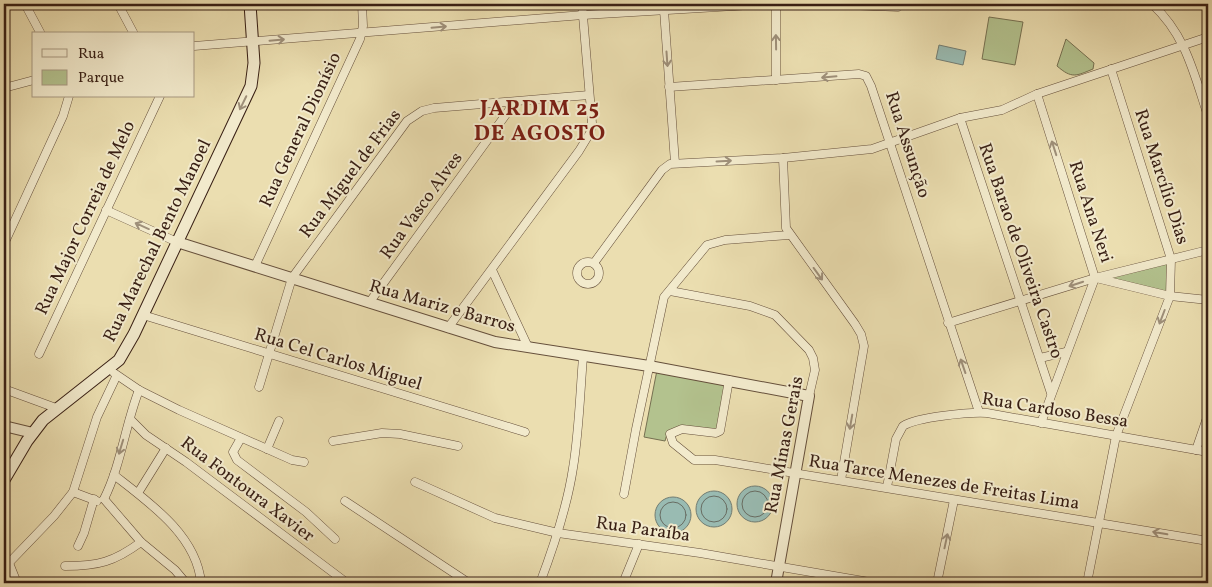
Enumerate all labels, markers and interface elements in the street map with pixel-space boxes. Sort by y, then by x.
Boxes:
one-way arrow [431,22,447,32]
legend [32,32,195,98]
one-way arrow [771,34,781,50]
one-way arrow [269,36,285,45]
text: Rua [78,44,104,65]
street label: Rua General Dionísio [254,48,348,212]
one-way arrow [663,50,672,66]
text: Parque [78,68,124,89]
one-way arrow [821,72,837,81]
street label: Rua Assunção [878,89,936,201]
district label: JARDIM 25 DE AGOSTO [474,94,606,150]
one-way arrow [238,95,248,110]
street label: Rua Miguel de Frias [294,104,408,244]
street label: Rua Marcílio Dias [1127,106,1195,248]
street label: Rua Major Correia de Melo [30,117,142,319]
street label: Rua Marechal Bento Manoel [98,135,218,347]
street label: Rua Barao de Oliveira Castro [971,140,1069,362]
one-way arrow [1048,140,1058,156]
street label: Rua Vasco Alves [375,147,469,265]
one-way arrow [716,156,732,166]
street label: Rua Ana Neri [1062,158,1118,266]
one-way arrow [134,221,149,231]
one-way arrow [813,267,823,281]
street label: Rua Mariz e Barros [366,274,518,340]
one-way arrow [1069,280,1085,289]
one-way arrow [1156,309,1166,324]
street label: Rua Cel Carlos Miguel [251,323,425,397]
one-way arrow [958,359,967,375]
street label: Rua Minas Gerais [759,374,811,516]
street label: Rua Cardoso Bessa [980,387,1130,435]
one-way arrow [846,413,856,429]
street label: Rua Fontoura Xavier [175,431,320,549]
one-way arrow [116,439,125,454]
street label: Rua Tarce Menezes de Freitas Lima [807,449,1081,517]
street label: Rua Paraíba [594,511,692,549]
one-way arrow [1153,528,1169,538]
one-way arrow [941,534,951,550]

